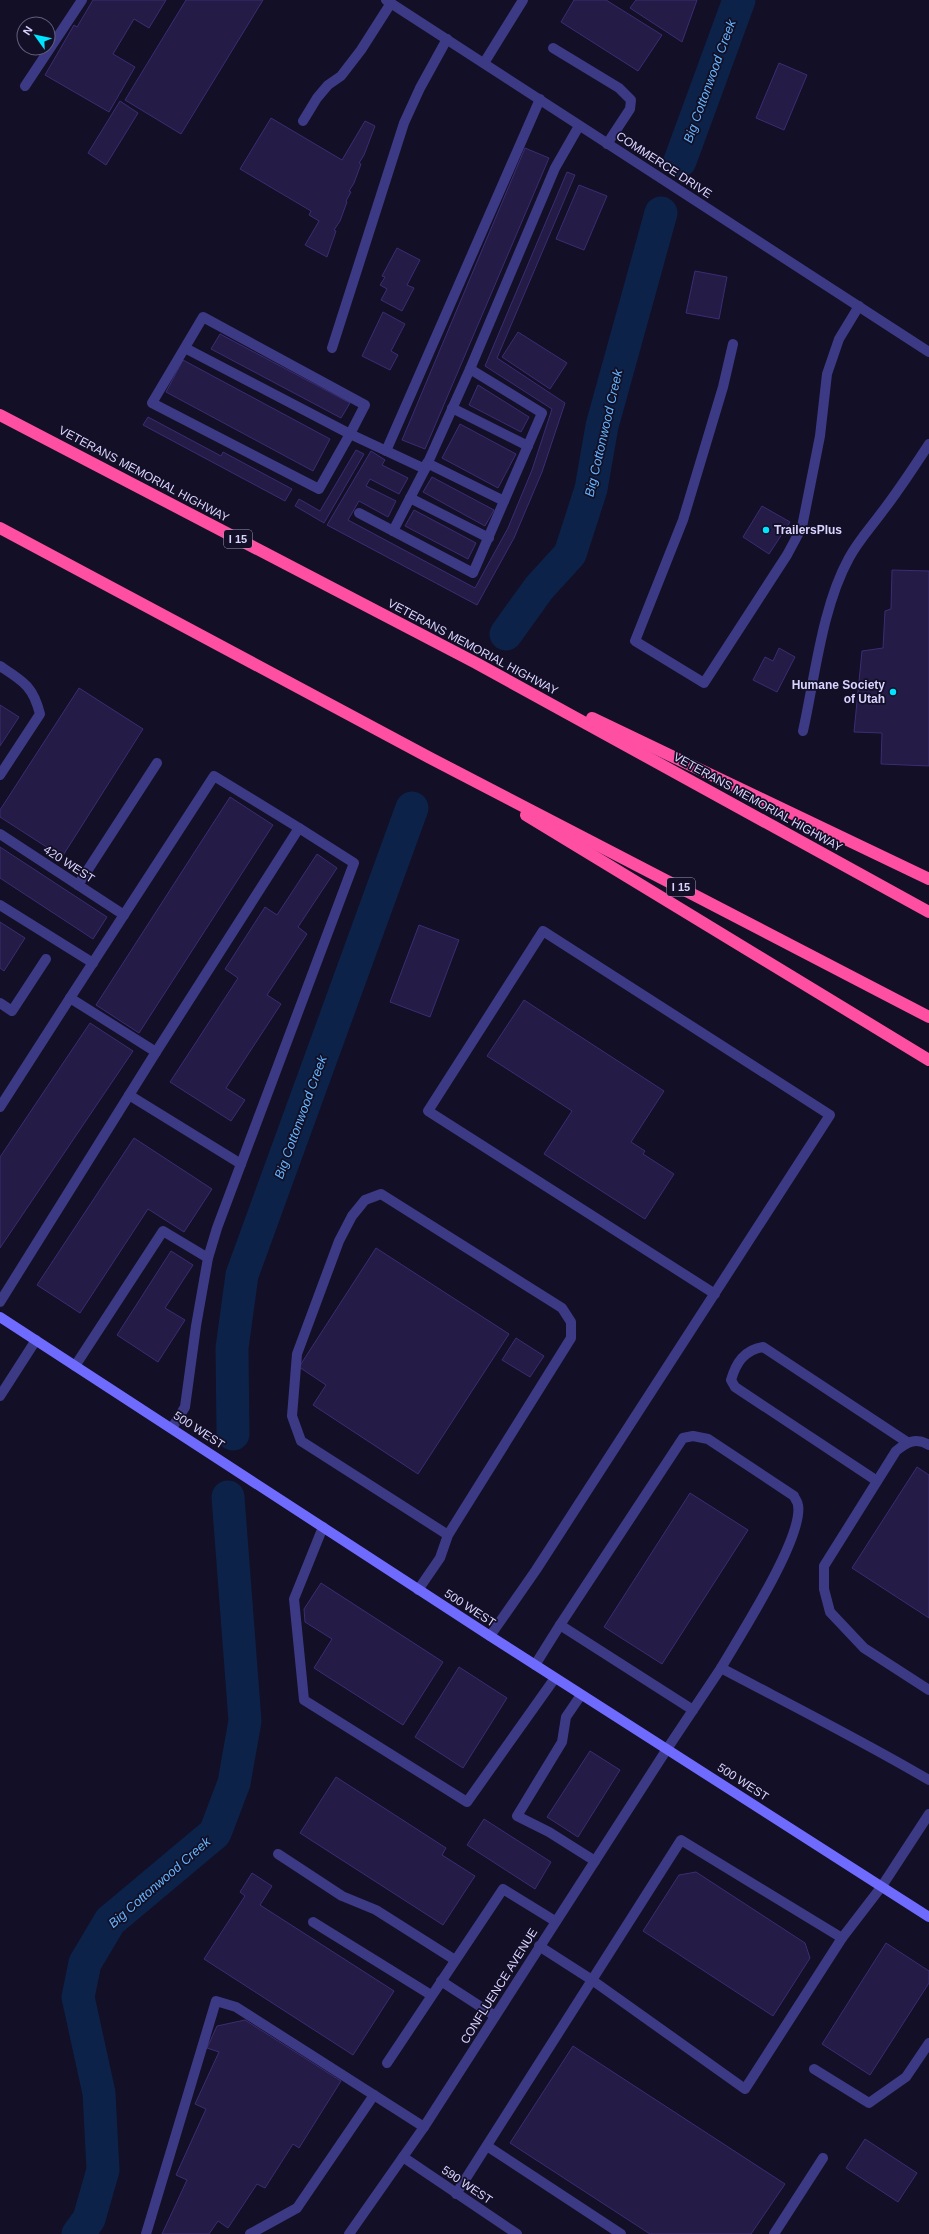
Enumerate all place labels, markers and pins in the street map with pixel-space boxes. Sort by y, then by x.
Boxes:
place label: TrailersPlus [774,523,842,537]
marker: TrailersPlus [761,525,771,535]
place label: Humane Society of Utah [792,678,885,706]
marker: Humane Society of Utah [888,687,898,697]

